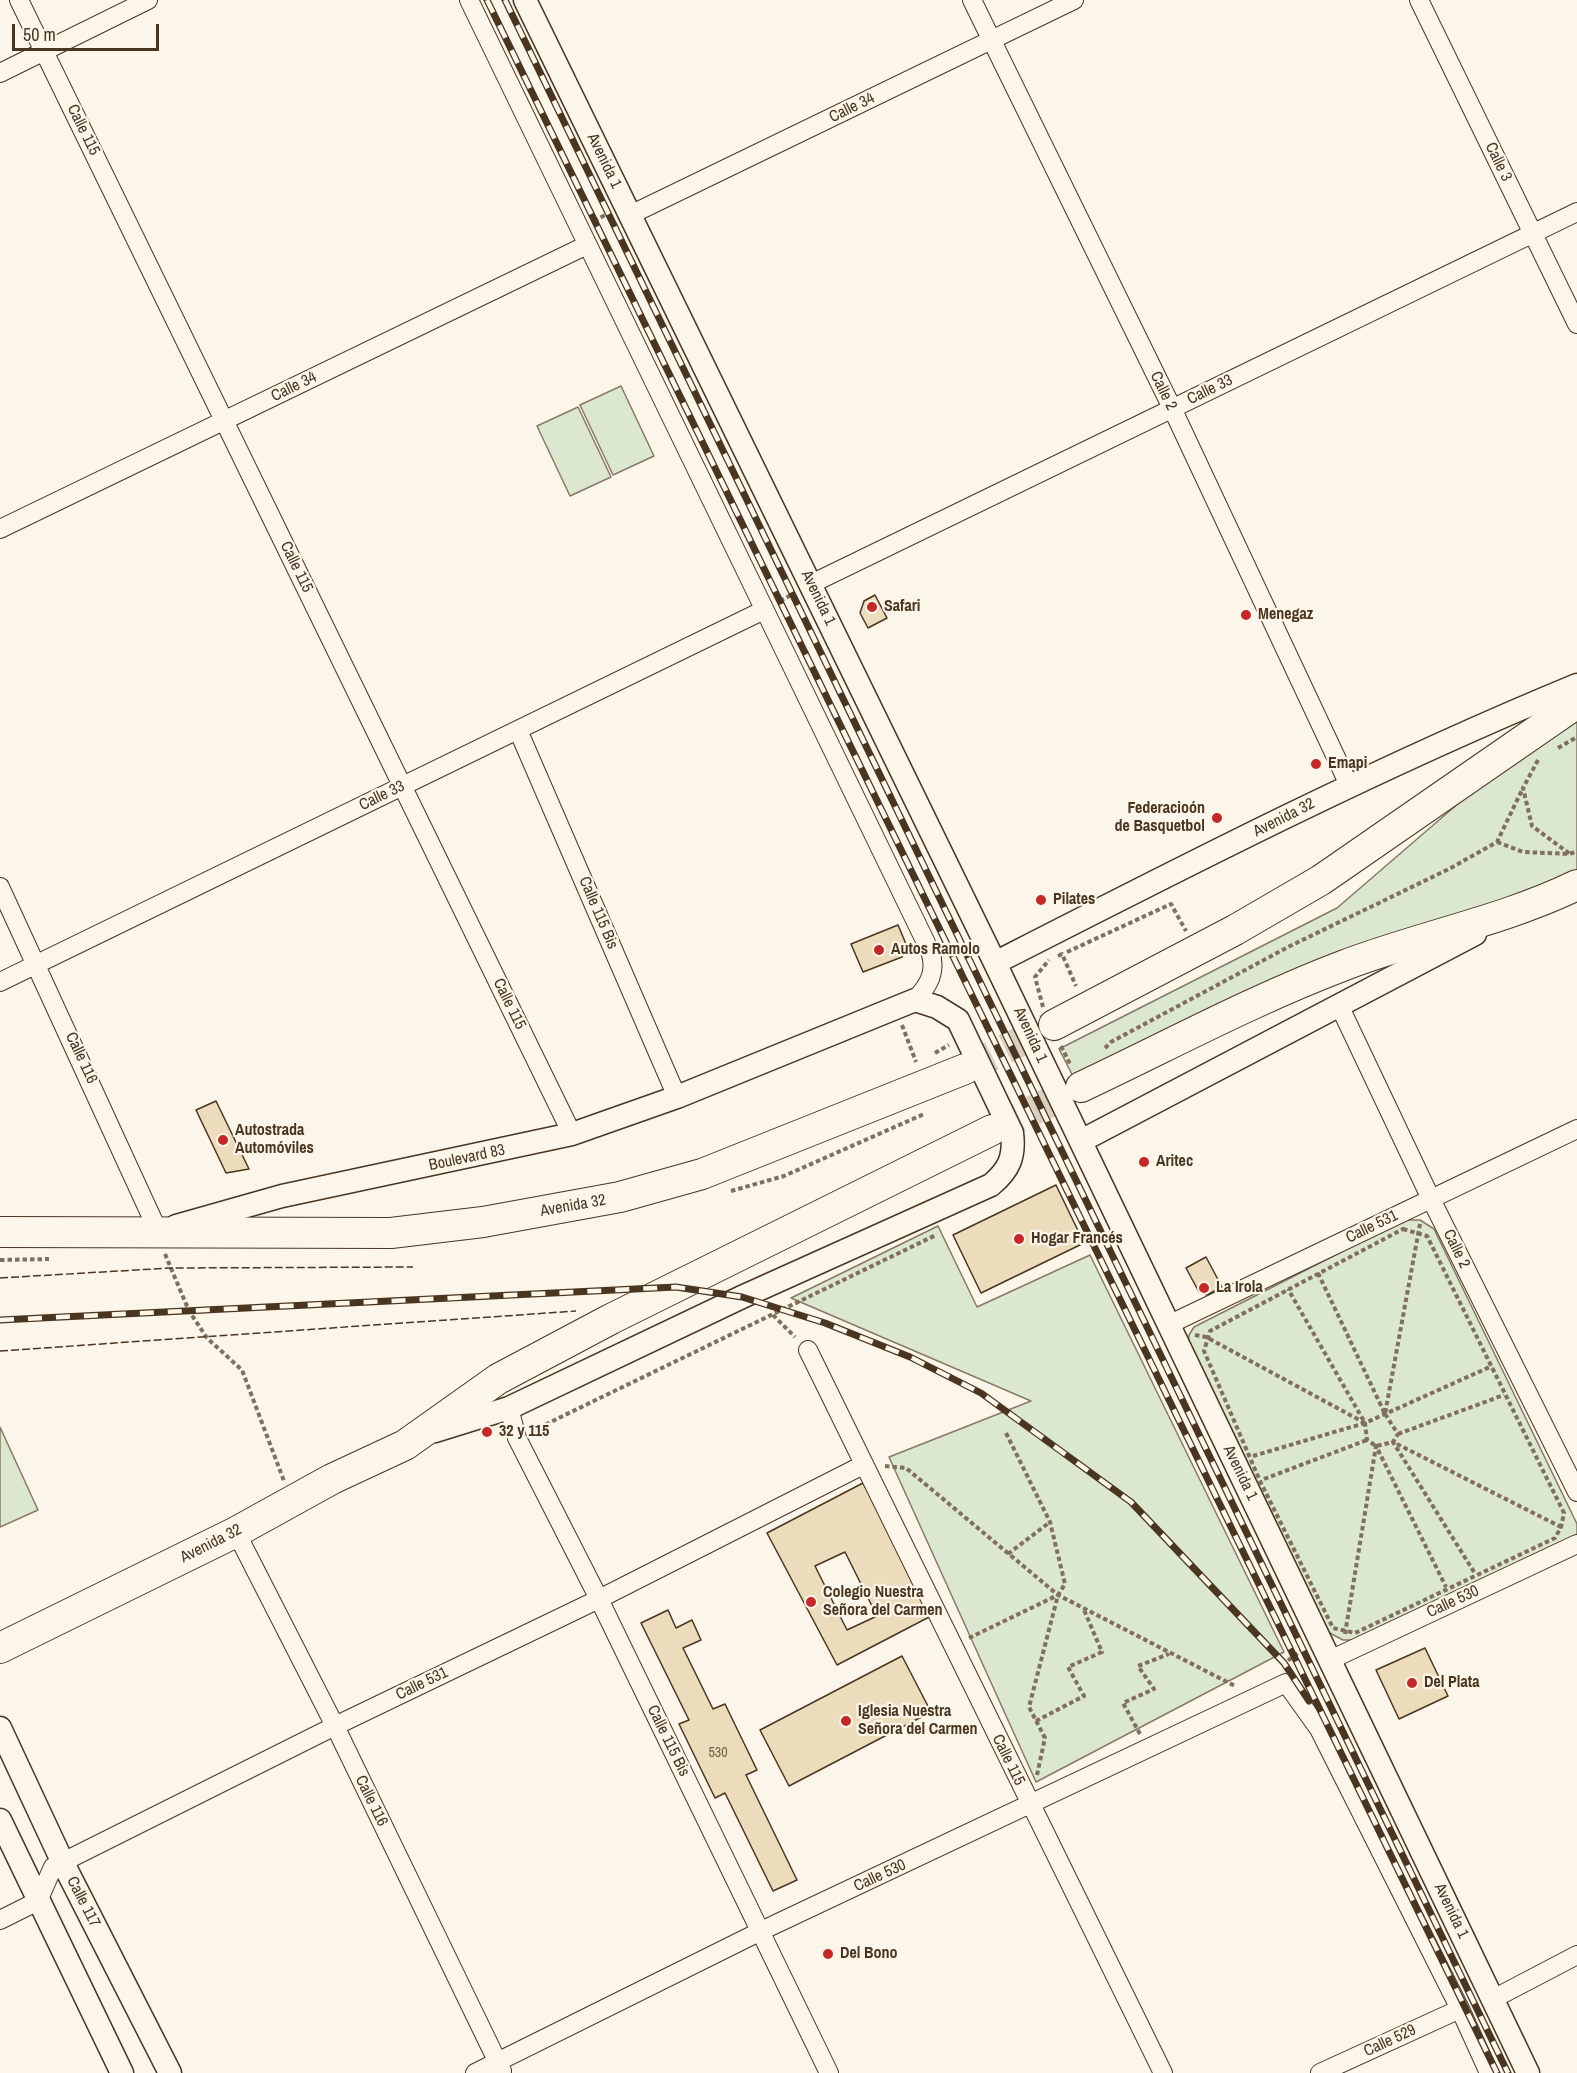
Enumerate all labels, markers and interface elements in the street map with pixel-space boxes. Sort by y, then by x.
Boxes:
scale bar [15,12,162,50]
text: 50 m [23,22,56,47]
street label: Calle 34 [826,89,878,127]
street label: Calle 115 [62,101,104,159]
street label: Avenida 1 [582,130,626,192]
street label: Calle 3 [1480,139,1516,185]
street label: Calle 34 [268,368,320,406]
street label: Calle 2 [1145,368,1181,414]
street label: Calle 33 [1184,371,1236,409]
street label: Calle 115 [275,538,317,596]
street label: Avenida 1 [796,567,840,629]
place label: Safari [884,597,920,617]
marker: Safari [865,600,879,614]
place label: Menegaz [1258,605,1313,625]
marker: Menegaz [1239,608,1253,622]
place label: Emapi [1328,754,1367,774]
marker: Emapi [1309,757,1323,771]
street label: Calle 33 [356,777,408,815]
street label: Avenida 32 [1250,794,1318,842]
place label: Federacioón de Basquetbol [1115,799,1205,837]
marker: Federacioón de Basquetbol [1210,811,1224,825]
street label: Calle 115 Bis [574,874,622,952]
place label: Pilates [1053,890,1095,910]
marker: Pilates [1034,893,1048,907]
place label: Autos Ramolo [891,940,980,960]
marker: Autos Ramolo [872,943,886,957]
street label: Calle 115 [488,975,530,1033]
street label: Avenida 1 [1009,1004,1051,1066]
street label: Calle 116 [61,1029,101,1087]
place label: Autostrada Automóviles [235,1121,314,1159]
marker: Autostrada Automóviles [216,1133,230,1147]
street label: Boulevard 83 [427,1141,507,1175]
place label: Aritec [1156,1152,1193,1172]
marker: Aritec [1137,1155,1151,1169]
street label: Avenida 32 [539,1191,607,1221]
street label: Calle 531 [1343,1206,1401,1248]
street label: Calle 2 [1438,1226,1474,1272]
place label: Hogar Francés [1031,1229,1123,1249]
marker: Hogar Francés [1012,1232,1026,1246]
place label: La Irola [1216,1278,1263,1298]
marker: La Irola [1197,1281,1211,1295]
place label: 32 y 115 [499,1422,549,1442]
marker: 32 y 115 [480,1425,494,1439]
street label: Avenida 1 [1218,1442,1262,1504]
street label: Avenida 32 [177,1520,245,1568]
street label: Calle 530 [1424,1582,1482,1622]
place label: Colegio Nuestra Señora del Carmen [823,1583,943,1621]
marker: Colegio Nuestra Señora del Carmen [804,1595,818,1609]
street label: Calle 531 [393,1663,451,1705]
place label: Del Plata [1424,1673,1479,1693]
marker: Del Plata [1405,1676,1419,1690]
street label: Calle 115 Bis [642,1702,694,1780]
place label: Iglesia Nuestra Señora del Carmen [858,1702,978,1740]
marker: Iglesia Nuestra Señora del Carmen [839,1714,853,1728]
street label: Calle 115 [987,1731,1029,1789]
house number: 530 [708,1745,728,1761]
street label: Calle 116 [350,1772,392,1830]
street label: Calle 530 [851,1856,909,1896]
street label: Calle 117 [62,1873,104,1931]
street label: Avenida 1 [1429,1880,1473,1942]
place label: Del Bono [840,1944,898,1964]
marker: Del Bono [821,1947,835,1961]
street label: Calle 529 [1361,2021,1419,2061]

